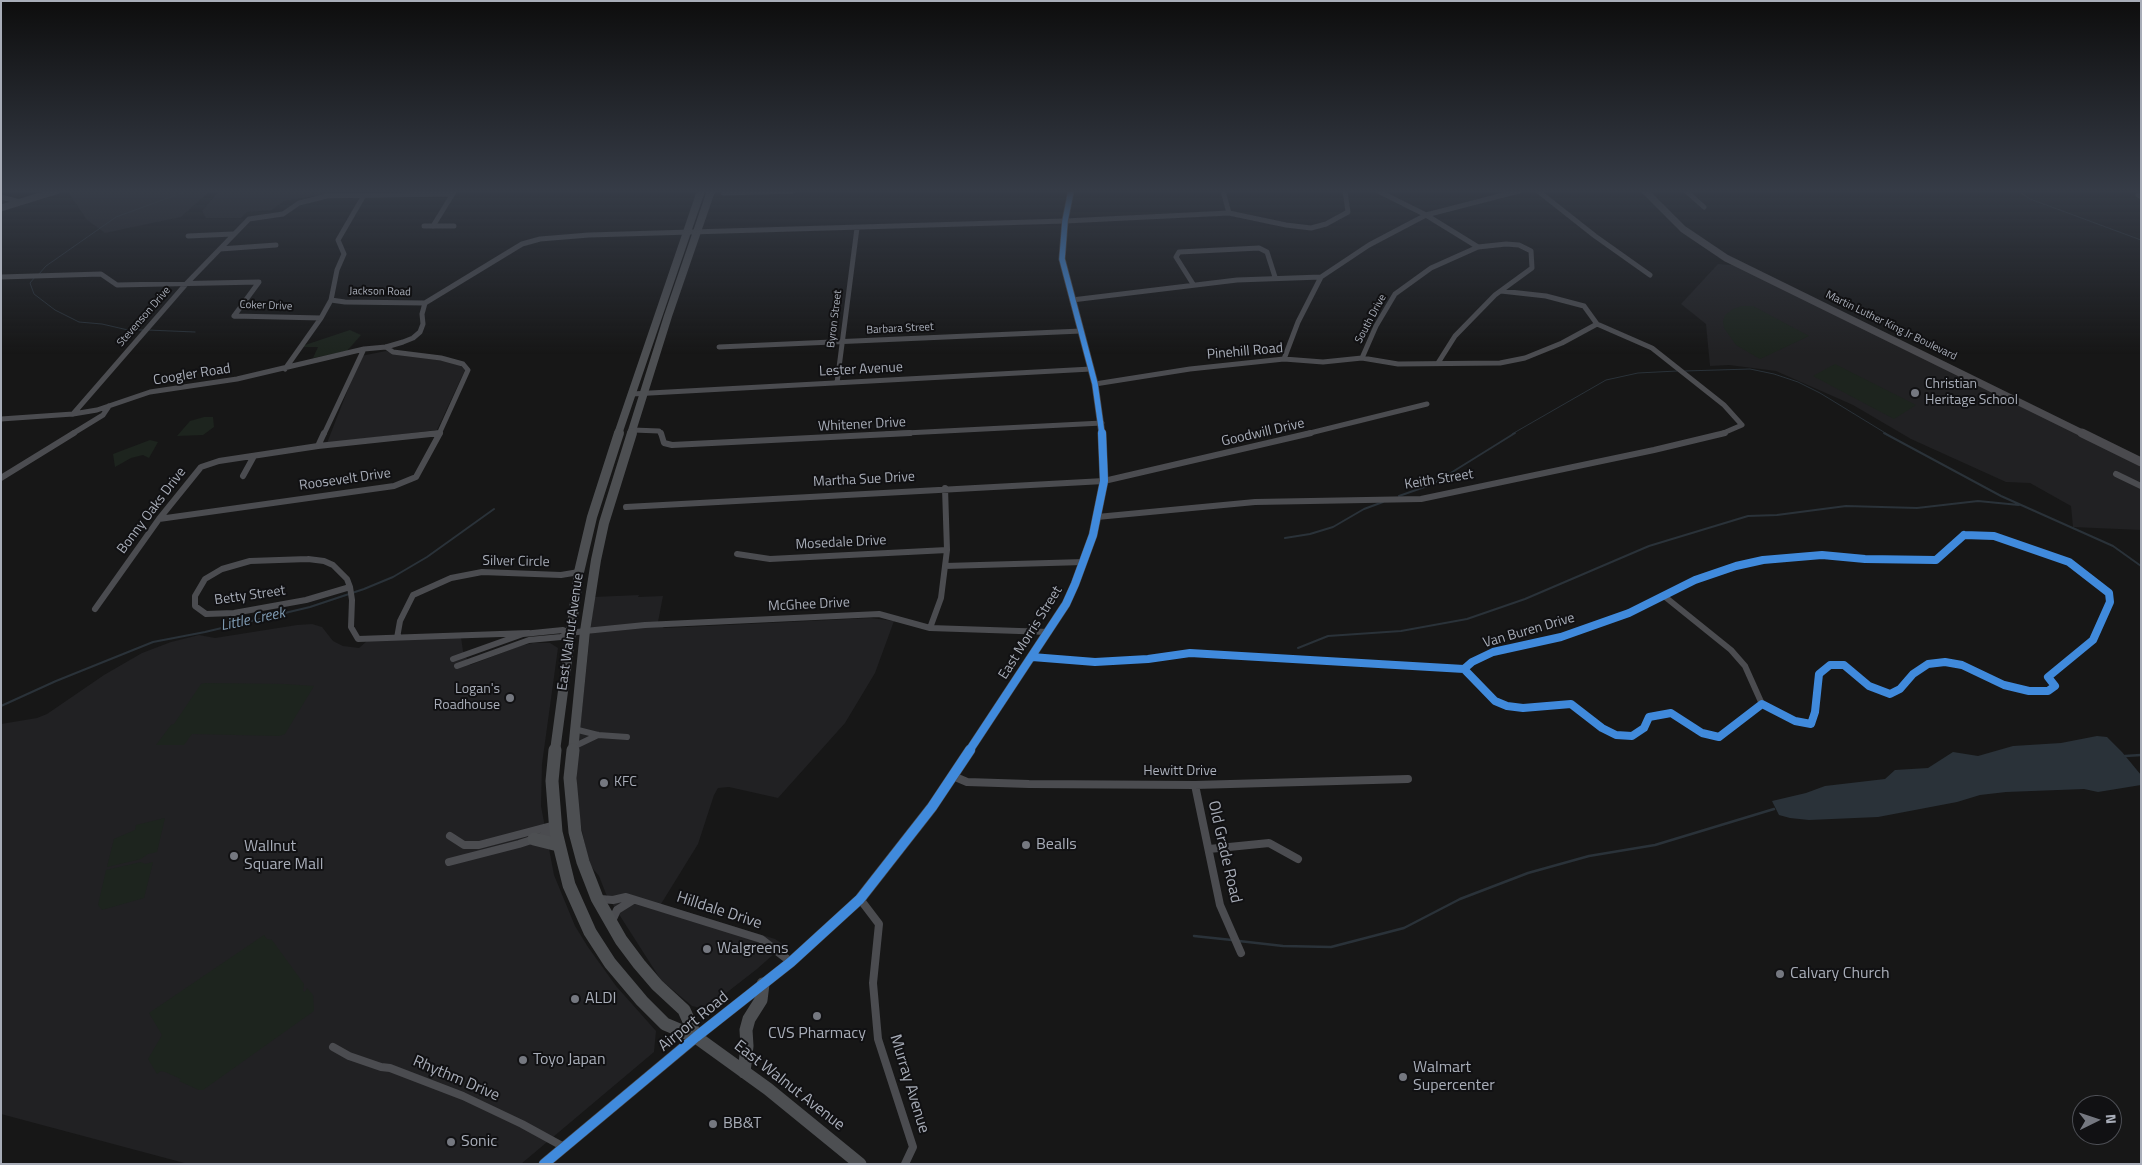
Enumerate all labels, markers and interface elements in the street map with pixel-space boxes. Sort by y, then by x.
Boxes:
street label: Stevenson Drive [114,284,174,350]
street label: Jackson Road [349,285,411,299]
street label: Martin Luther King Jr Boulevard [1823,288,1959,364]
street label: Byron Street [825,289,845,349]
street label: South Drive [1353,292,1389,346]
street label: Coker Drive [239,298,293,314]
street label: Barbara Street [866,321,934,337]
street label: Pinehill Road [1206,340,1284,364]
street label: Lester Avenue [819,359,903,381]
street label: Coogler Road [152,361,232,389]
place label: Christian Heritage School [1925,377,2018,410]
marker: Christian Heritage School [1909,387,1921,399]
street label: Whitener Drive [818,414,906,436]
street label: Goodwill Drive [1220,415,1306,451]
street label: Bonny Oaks Drive [114,464,190,558]
street label: Roosevelt Drive [298,465,392,495]
street label: Keith Street [1403,466,1475,494]
street label: Martha Sue Drive [813,469,915,491]
street label: Mosedale Drive [795,532,887,554]
street label: Silver Circle [482,553,550,571]
street label: East Walnut Avenue [554,572,588,692]
street label: Betty Street [213,583,287,609]
street label: East Morris Street [996,583,1066,683]
street label: McGhee Drive [768,594,850,616]
water label: Little Creek [219,604,287,636]
street label: Van Buren Drive [1481,610,1577,652]
place label: Logan's Roadhouse [434,682,500,714]
marker: Logan's Roadhouse [504,692,516,704]
street label: Hewitt Drive [1143,764,1217,780]
place label: KFC [614,775,637,791]
marker: KFC [598,777,610,789]
street label: Old Grade Road [1203,799,1245,905]
place label: Bealls [1036,835,1077,855]
place label: Wallnut Square Mall [244,837,323,875]
marker: Bealls [1020,839,1032,851]
marker: Wallnut Square Mall [228,850,240,862]
street label: Hilldale Drive [674,888,764,934]
place label: Walgreens [717,939,788,959]
marker: Walgreens [701,943,713,955]
place label: Calvary Church [1790,964,1890,984]
marker: Calvary Church [1774,968,1786,980]
street label: Airport Road [655,988,733,1056]
place label: ALDI [585,989,616,1009]
marker: ALDI [569,993,581,1005]
marker: CVS Pharmacy [811,1010,823,1022]
place label: CVS Pharmacy [768,1024,866,1044]
street label: Murray Avenue [885,1032,933,1136]
street label: East Walnut Avenue [730,1037,848,1135]
place label: Toyo Japan [533,1050,605,1070]
street label: Rhythm Drive [410,1052,502,1106]
marker: Toyo Japan [517,1054,529,1066]
place label: Walmart Supercenter [1413,1058,1495,1096]
marker: Walmart Supercenter [1397,1071,1409,1083]
north arrow [2072,1095,2122,1145]
text: N [2101,1113,2122,1125]
place label: BB&T [723,1114,761,1134]
marker: BB&T [707,1118,719,1130]
place label: Sonic [461,1132,497,1152]
marker: Sonic [445,1136,457,1148]

